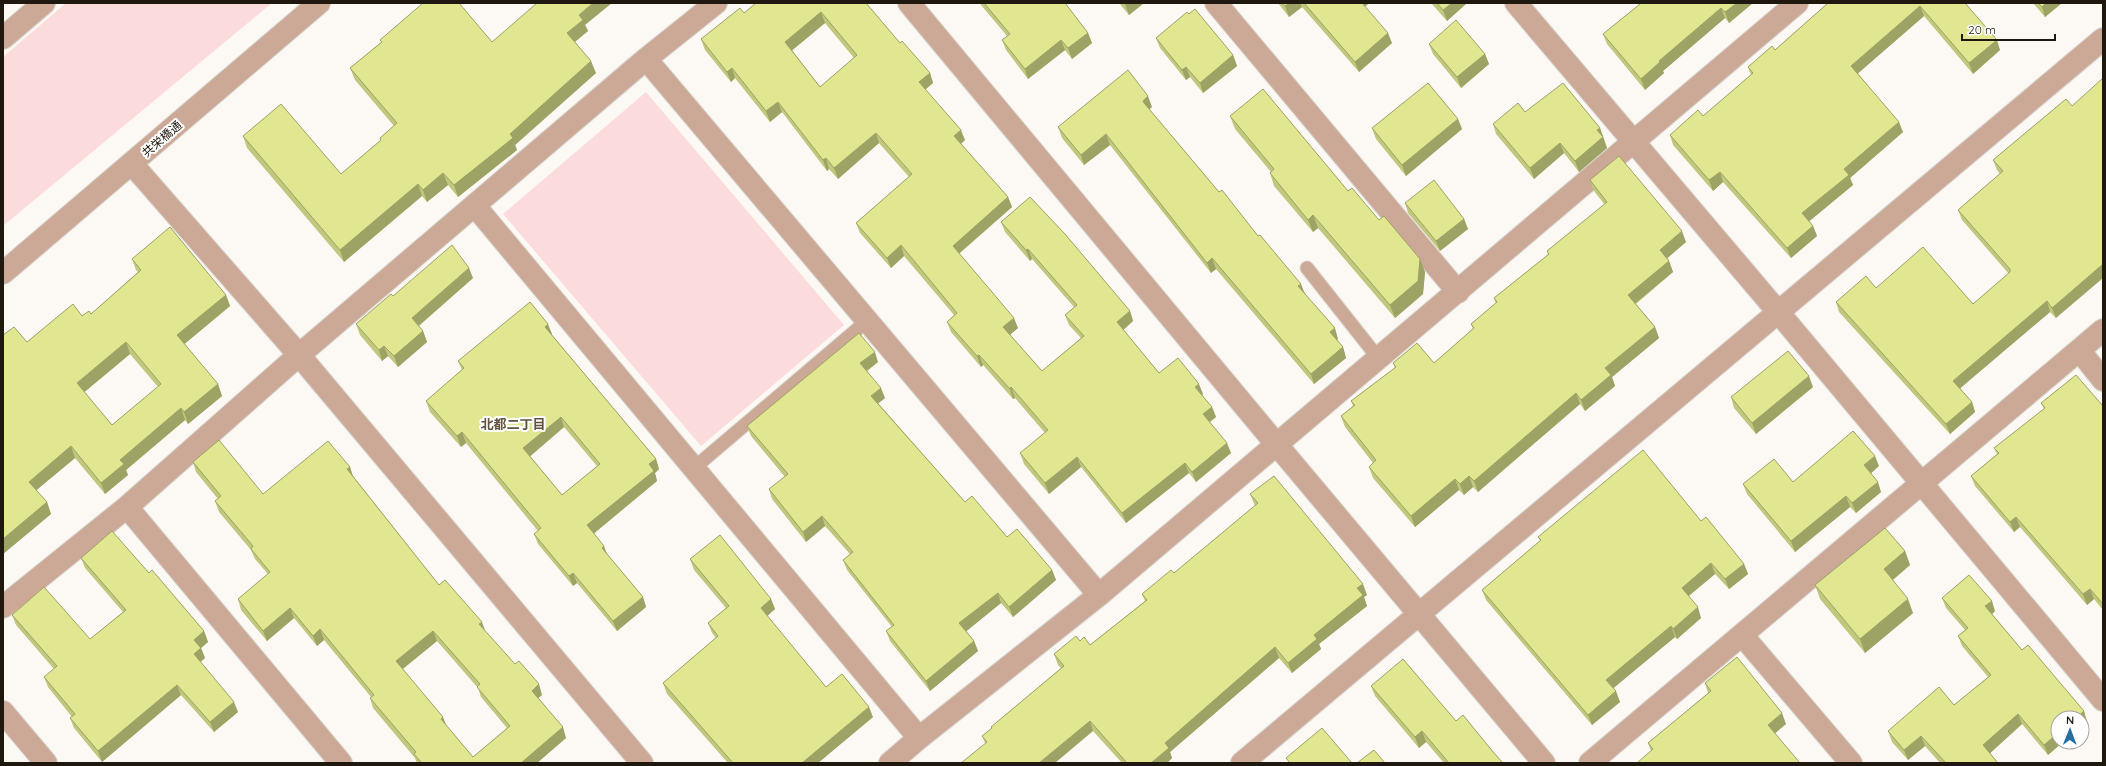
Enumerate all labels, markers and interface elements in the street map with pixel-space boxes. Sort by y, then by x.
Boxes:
scale bar [1962,16,2055,42]
text: 20 m [1968,22,1996,37]
street label: 共栄橋通 [139,117,185,160]
district label: 北都二丁目 [480,416,546,432]
north arrow [2050,710,2090,750]
text: N [2066,713,2074,727]

